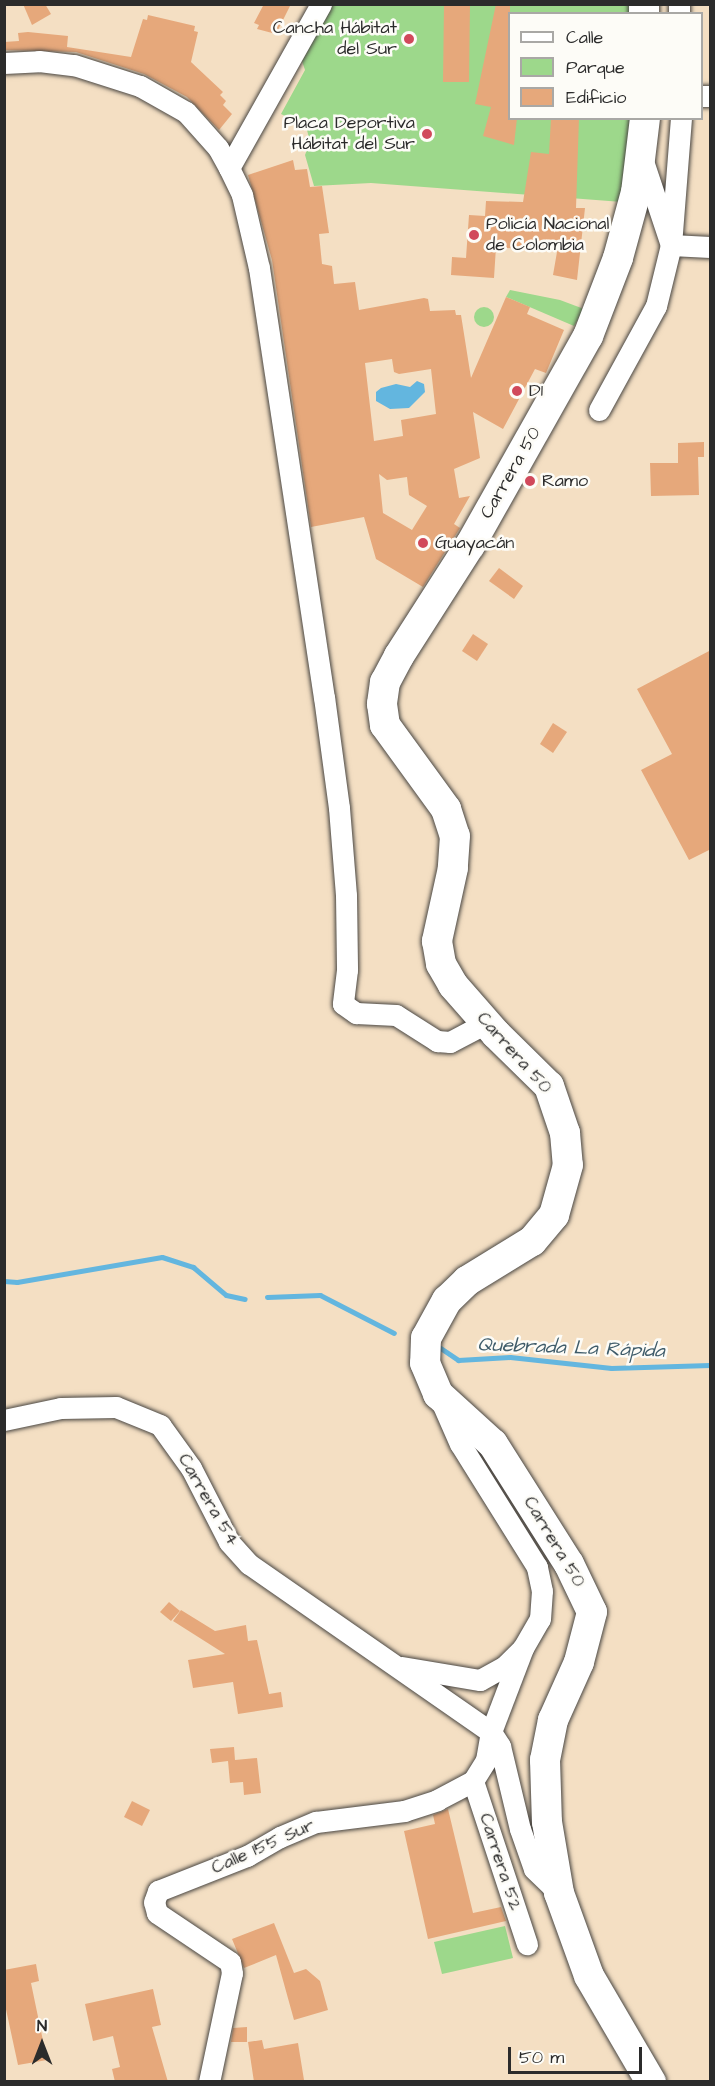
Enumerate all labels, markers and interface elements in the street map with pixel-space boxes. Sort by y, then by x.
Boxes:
legend [508,12,703,120]
place label: Cancha Hábitat del Sur [273,18,397,60]
text: Calle [566,25,603,50]
marker: Cancha Hábitat del Sur [402,32,416,46]
text: Parque [566,55,625,80]
text: Edificio [566,85,626,110]
place label: Placa Deportiva Hábitat del Sur [284,113,415,156]
marker: Placa Deportiva Hábitat del Sur [420,127,434,141]
place label: Policía Nacional de Colombia [486,214,609,256]
marker: Policía Nacional de Colombia [467,228,481,242]
place label: D1 [529,380,543,402]
marker: D1 [510,384,524,398]
street label: Carrera 50 [476,423,546,523]
place label: Ramo [542,470,588,492]
marker: Ramo [523,474,537,488]
place label: Guayacán [435,532,514,554]
marker: Guayacán [416,536,430,550]
street label: Carrera 50 [472,1008,556,1098]
water label: Quebrada La Rápida [477,1333,665,1363]
street label: Carrera 54 [173,1450,243,1550]
street label: Carrera 50 [519,1493,589,1591]
street label: Carrera 52 [474,1811,526,1913]
street label: Calle 155 Sur [208,1815,318,1879]
north arrow [12,2014,72,2074]
text: N [37,2015,47,2037]
scale bar [511,2035,644,2073]
text: 50 m [519,2045,564,2070]

